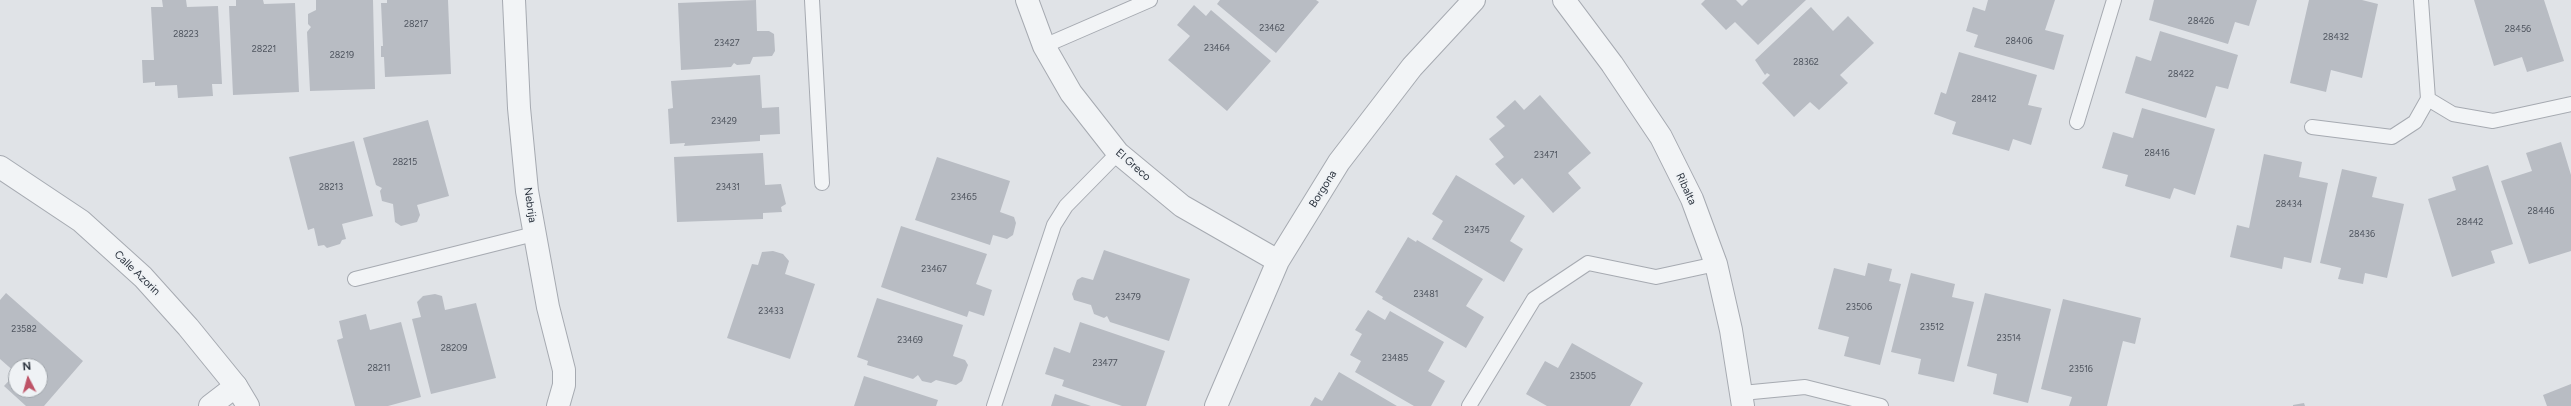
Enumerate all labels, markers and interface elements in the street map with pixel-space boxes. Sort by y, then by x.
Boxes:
house number: 28426 [2188,16,2214,26]
house number: 28217 [404,19,428,29]
house number: 23462 [1259,23,1285,33]
house number: 28456 [2505,24,2531,34]
house number: 28223 [173,29,199,39]
house number: 28432 [2323,32,2349,42]
house number: 28406 [2005,36,2033,46]
house number: 23427 [714,38,740,48]
house number: 23464 [1204,43,1230,53]
house number: 28221 [252,44,276,54]
house number: 28219 [330,50,354,60]
house number: 28362 [1793,57,1819,67]
house number: 28422 [2168,69,2194,79]
house number: 28412 [1972,94,1996,104]
house number: 23429 [711,116,737,126]
street label: El Greco [1113,146,1153,184]
house number: 28416 [2145,148,2169,158]
house number: 23471 [1534,150,1558,160]
house number: 28215 [393,157,417,167]
street label: Borgona [1306,168,1340,210]
street label: Ribalta [1673,171,1699,207]
house number: 28213 [319,182,343,192]
house number: 23431 [716,182,740,192]
street label: Nebrija [521,186,539,224]
house number: 23465 [951,192,977,202]
house number: 28434 [2276,199,2302,209]
house number: 28446 [2528,206,2554,216]
house number: 28442 [2457,217,2483,227]
house number: 23475 [1464,225,1490,235]
house number: 28436 [2349,229,2375,239]
street label: Calle Azorin [111,248,163,298]
house number: 23467 [921,264,947,274]
house number: 23481 [1414,289,1438,299]
house number: 23479 [1115,292,1141,302]
house number: 23506 [1846,302,1872,312]
house number: 23433 [758,306,784,316]
house number: 23512 [1920,322,1944,332]
house number: 23582 [11,324,37,334]
house number: 23514 [1997,333,2021,343]
house number: 23469 [897,335,923,345]
house number: 28209 [441,343,467,353]
house number: 23485 [1382,353,1408,363]
north arrow [8,358,48,398]
house number: 23477 [1092,358,1118,368]
text: N [22,360,32,373]
house number: 28211 [367,363,391,373]
house number: 23516 [2069,364,2093,374]
house number: 23505 [1570,371,1596,381]

